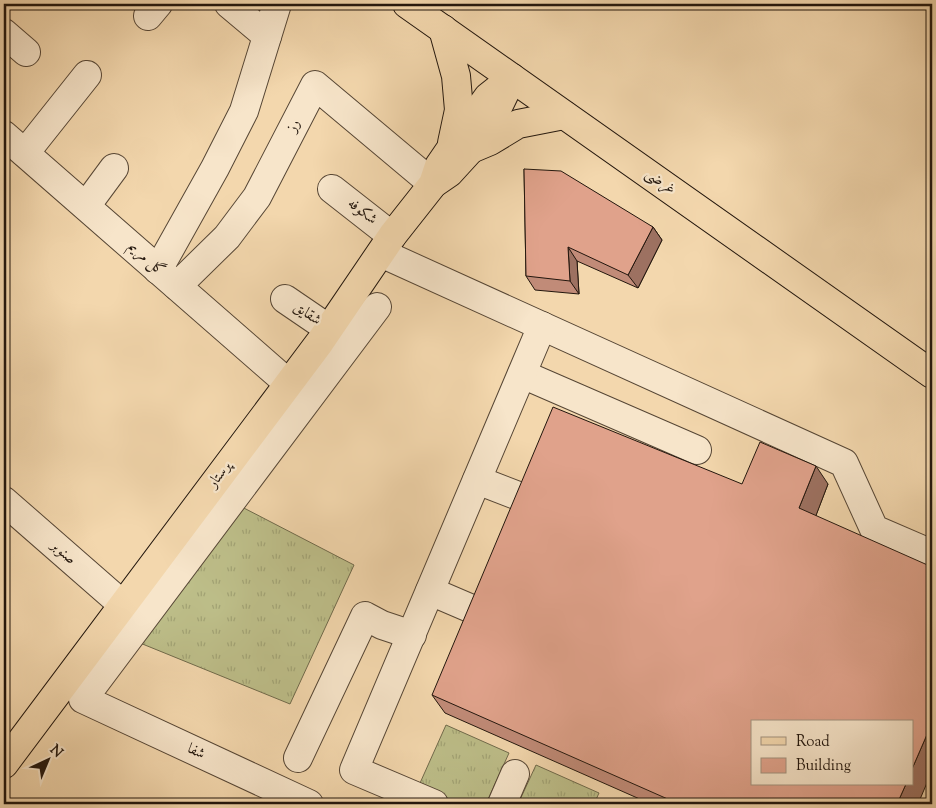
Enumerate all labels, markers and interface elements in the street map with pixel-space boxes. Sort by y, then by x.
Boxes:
street label: رز [281,116,306,138]
street label: غرضی [640,164,680,200]
street label: شکوفه [343,194,381,230]
street label: گل مریم [122,237,169,282]
street label: شقایق [289,297,325,331]
street label: پرستار [202,456,238,494]
street label: صنوبر [44,535,80,570]
legend [751,720,914,786]
text: Road [796,732,830,753]
north arrow [22,736,72,786]
street label: شفا [184,739,208,765]
text: N [45,741,67,763]
text: Building [796,756,851,777]

